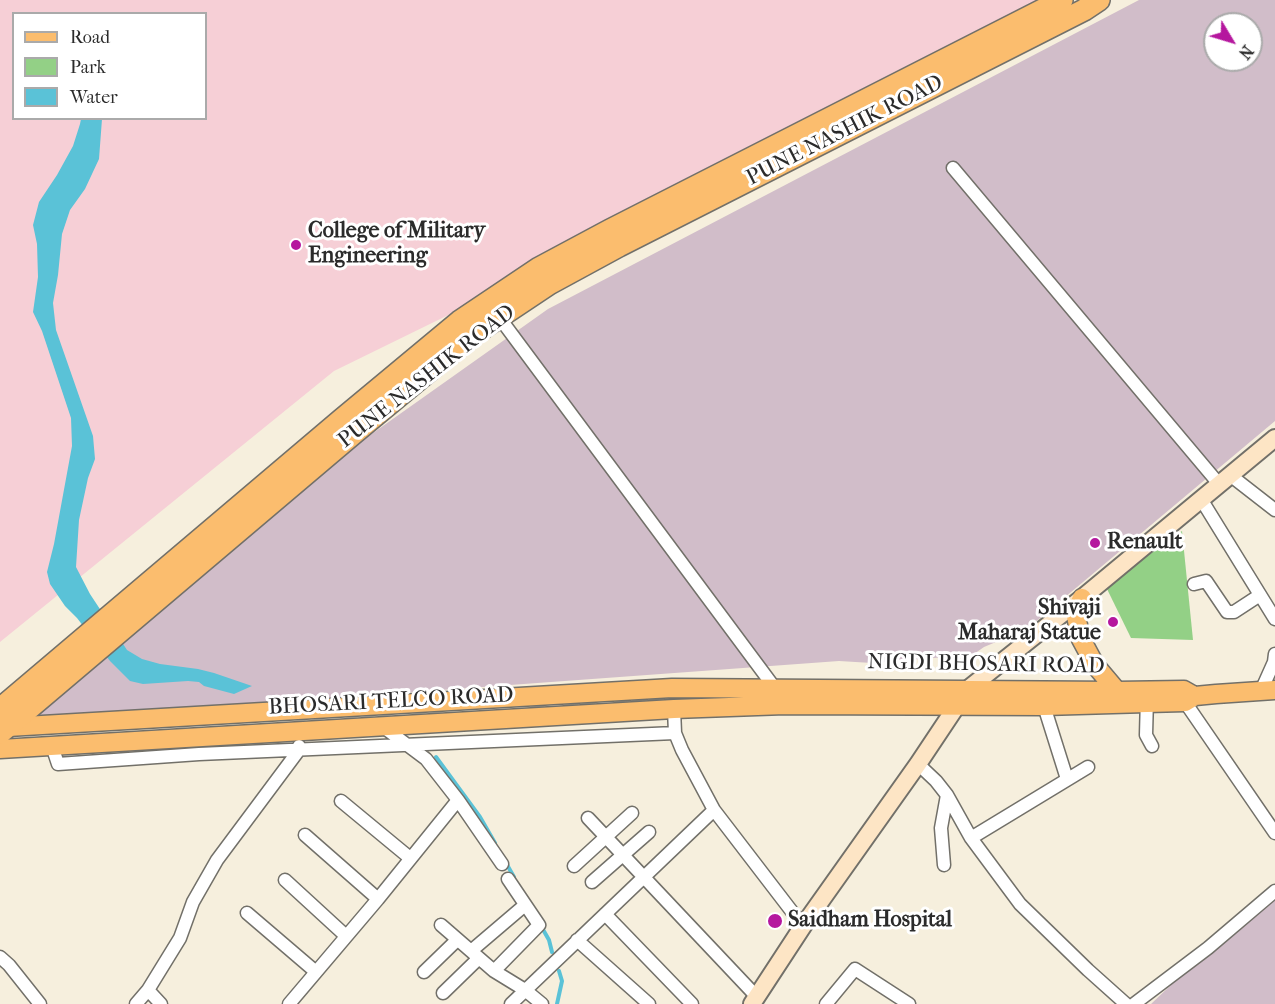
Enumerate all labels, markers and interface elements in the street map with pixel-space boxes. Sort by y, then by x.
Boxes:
legend [12,12,207,120]
north arrow [1203,12,1263,72]
text: Road [70,27,110,48]
text: N [1235,42,1257,63]
text: Park [70,57,106,78]
street label: PUNE NASHIK ROAD [742,70,948,192]
text: Water [70,87,118,108]
place label: College of Military Engineering [308,219,485,270]
marker: College of Military Engineering [289,238,303,252]
street label: PUNE NASHIK ROAD [333,300,521,454]
place label: Renault [1107,530,1183,556]
marker: Renault [1088,536,1102,550]
place label: Shivaji Maharaj Statue [958,596,1101,648]
marker: Shivaji Maharaj Statue [1106,615,1120,629]
street label: NIGDI BHOSARI ROAD [867,650,1105,680]
street label: BHOSARI TELCO ROAD [268,682,514,722]
place label: Saidham Hospital [788,908,952,934]
marker: Saidham Hospital [766,912,784,930]

